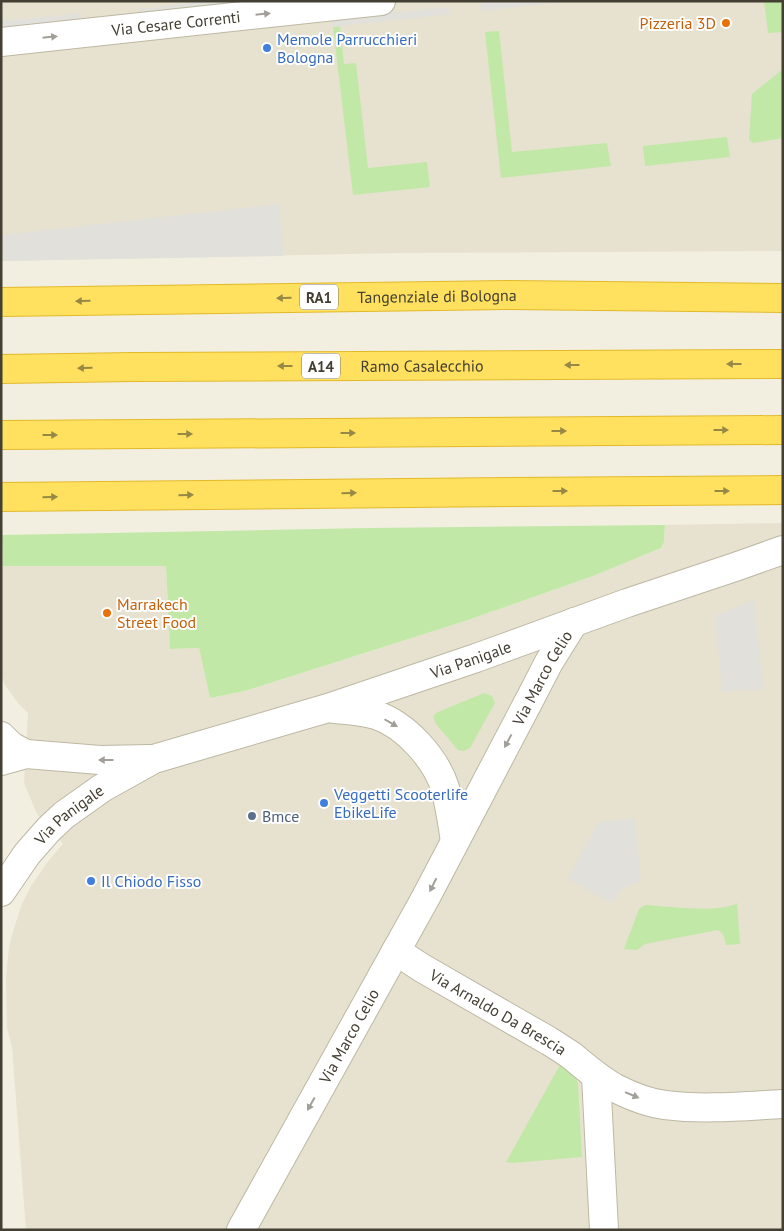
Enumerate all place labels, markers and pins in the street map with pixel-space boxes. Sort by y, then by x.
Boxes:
place label: Pizzeria 3D [639,13,716,33]
marker: Pizzeria 3D [720,17,732,29]
place label: Memole Parrucchieri Bologna [277,29,417,67]
marker: Memole Parrucchieri Bologna [261,42,273,54]
place label: Marrakech Street Food [117,594,196,632]
marker: Marrakech Street Food [101,607,113,619]
place label: Veggetti Scooterlife EbikeLife [333,784,468,822]
marker: Veggetti Scooterlife EbikeLife [318,797,330,809]
place label: Bmce [262,806,299,826]
marker: Bmce [246,810,258,822]
place label: Il Chiodo Fisso [101,871,201,891]
marker: Il Chiodo Fisso [85,875,97,887]

